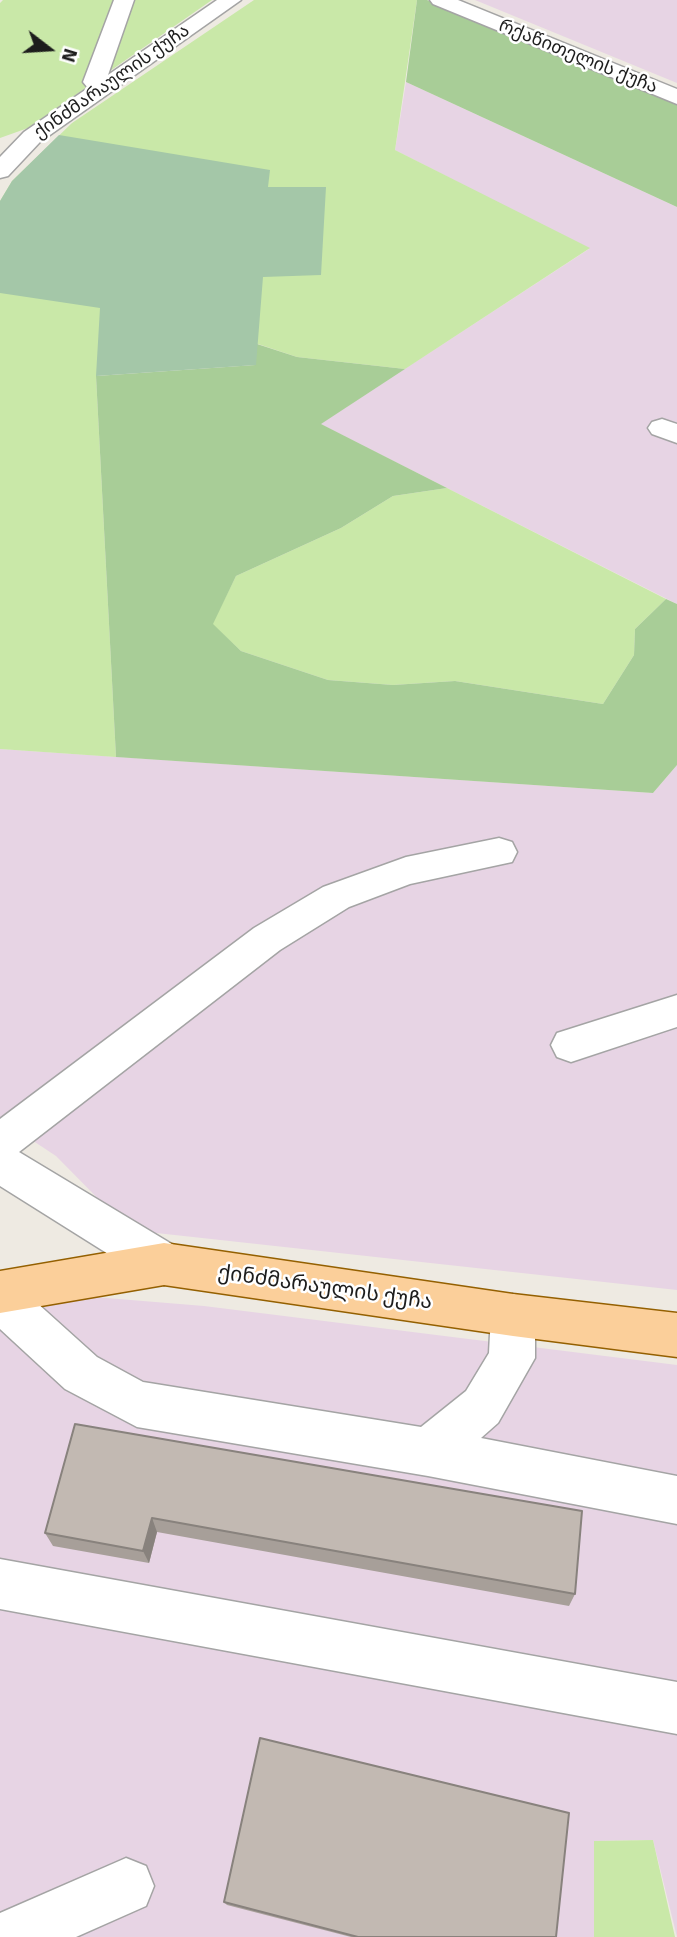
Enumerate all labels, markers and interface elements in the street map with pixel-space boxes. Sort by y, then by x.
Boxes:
north arrow [14,14,84,84]
street label: რქაწითელის ქუჩა [496,15,660,99]
street label: ქინძმარაულის ქუჩა [30,20,194,144]
text: N [56,45,82,65]
street label: ქინძმარაულის ქუჩა [216,1260,434,1316]

